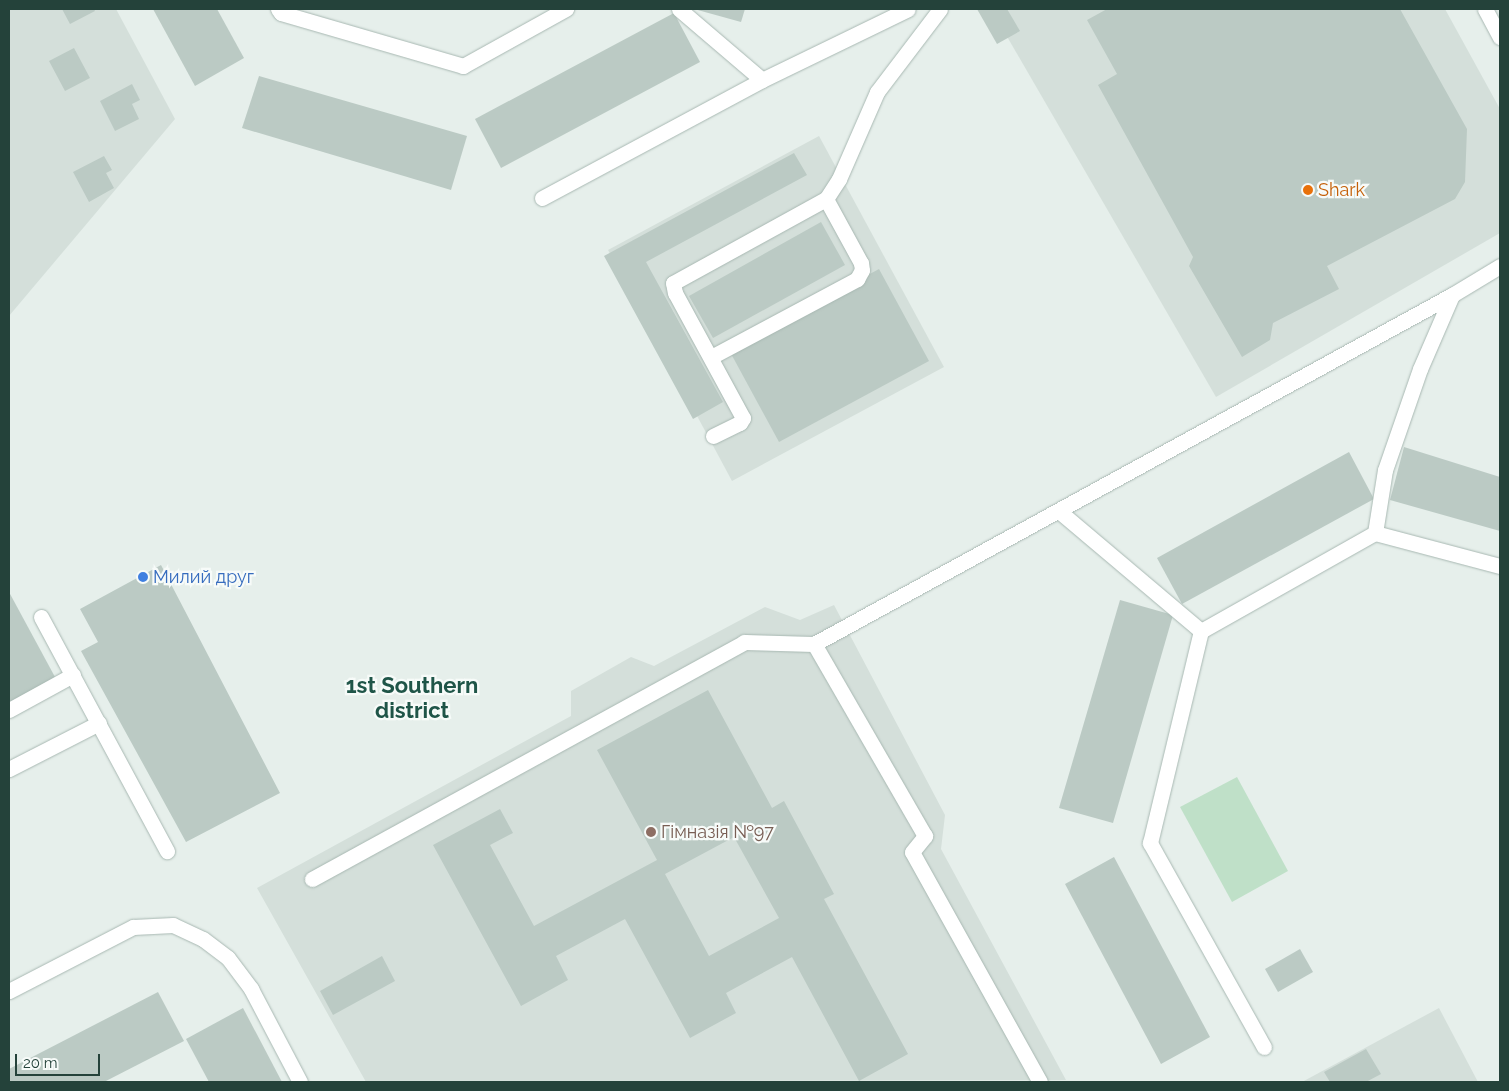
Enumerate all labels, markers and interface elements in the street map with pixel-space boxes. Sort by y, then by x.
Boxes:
place label: Shark [1318,179,1365,201]
marker: Shark [1302,184,1314,196]
place label: Милий друг [153,566,254,588]
marker: Милий друг [137,571,149,583]
district label: 1st Southern district [346,672,478,724]
place label: Гімназія №97 [661,821,774,843]
marker: Гімназія №97 [645,826,657,838]
scale bar [18,1044,102,1076]
text: 20 m [23,1054,58,1072]

